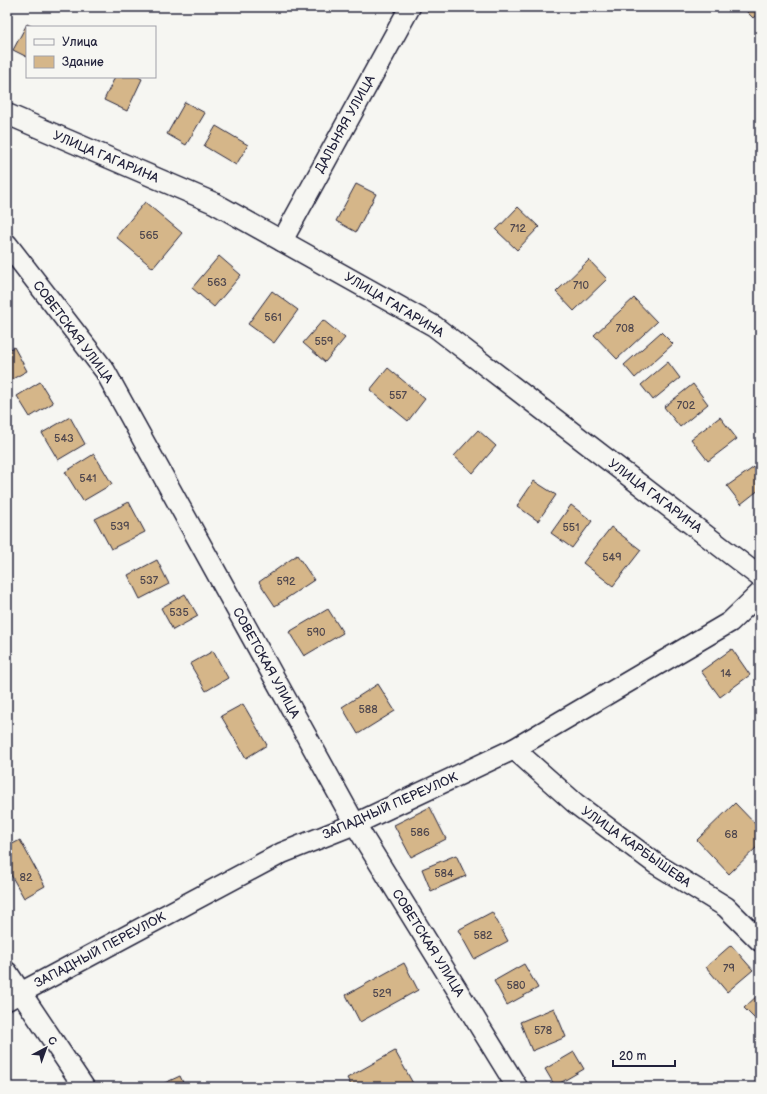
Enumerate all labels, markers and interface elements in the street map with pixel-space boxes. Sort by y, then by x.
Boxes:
legend [26,26,156,78]
text: Улица [62,35,98,50]
text: Здание [62,55,104,70]
street label: ДАЛЬНЯЯ УЛИЦА [311,72,379,176]
street label: УЛИЦА ГАГАРИНА [51,128,161,187]
house number: 712 [510,222,527,235]
house number: 565 [139,229,159,242]
street label: УЛИЦА ГАГАРИНА [341,269,447,341]
house number: 563 [207,276,227,289]
street label: СОВЕТСКАЯ УЛИЦА [29,278,117,386]
house number: 710 [573,279,590,292]
house number: 561 [264,311,282,324]
house number: 708 [616,322,634,335]
house number: 559 [315,335,333,348]
house number: 557 [389,389,408,402]
house number: 702 [677,399,696,412]
house number: 543 [54,432,74,445]
street label: УЛИЦА ГАГАРИНА [605,456,705,537]
house number: 541 [79,472,97,485]
house number: 539 [110,520,130,533]
house number: 551 [563,521,579,534]
house number: 549 [602,551,622,564]
house number: 537 [140,574,159,587]
house number: 592 [276,575,296,588]
street label: СОВЕТСКАЯ УЛИЦА [229,605,303,721]
house number: 535 [169,606,189,619]
house number: 590 [306,626,326,639]
house number: 14 [721,667,732,680]
house number: 588 [358,703,378,716]
street label: ЗАПАДНЫЙ ПЕРЕУЛОК [320,769,461,843]
street label: УЛИЦА КАРБЫШЕВА [578,803,694,891]
house number: 586 [410,826,430,839]
house number: 68 [724,828,738,841]
house number: 584 [434,867,454,880]
house number: 82 [20,871,33,884]
street label: СОВЕТСКАЯ УЛИЦА [388,886,468,1000]
street label: ЗАПАДНЫЙ ПЕРЕУЛОК [32,908,169,991]
house number: 582 [473,929,493,942]
house number: 79 [723,962,735,975]
house number: 580 [506,979,526,992]
house number: 529 [372,987,392,1000]
house number: 578 [534,1024,552,1037]
north arrow [26,1028,66,1068]
text: С [45,1033,60,1048]
scale bar [613,1042,675,1068]
text: 20 m [619,1049,646,1064]

